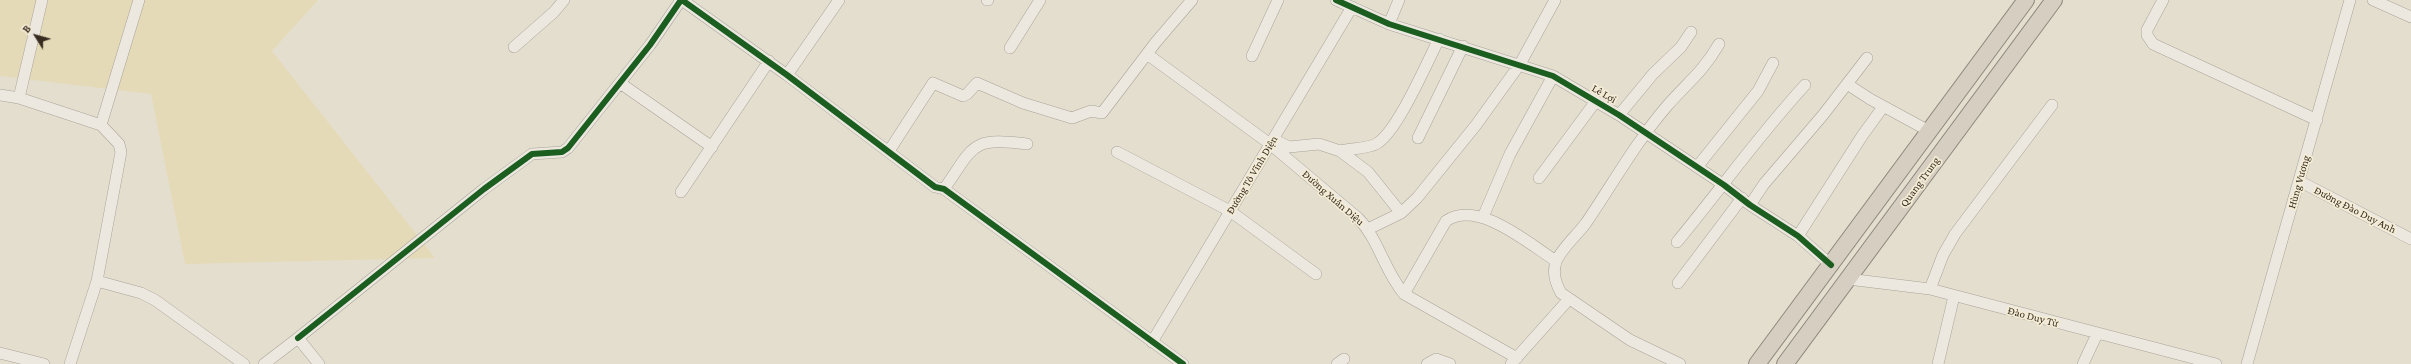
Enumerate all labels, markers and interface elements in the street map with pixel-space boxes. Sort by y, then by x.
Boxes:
north arrow [16,16,56,56]
text: B [20,23,33,35]
street label: Lê Lợi [1589,82,1619,106]
street label: Đường Tô Vĩnh Diện [1223,133,1281,217]
street label: Quang Trung [1897,154,1943,210]
street label: Hùng Vương [2285,154,2313,210]
street label: Đường Xuân Diệu [1299,168,1367,228]
street label: Đường Đào Duy Anh [2312,184,2398,236]
street label: Đào Duy Từ [2006,304,2060,330]

